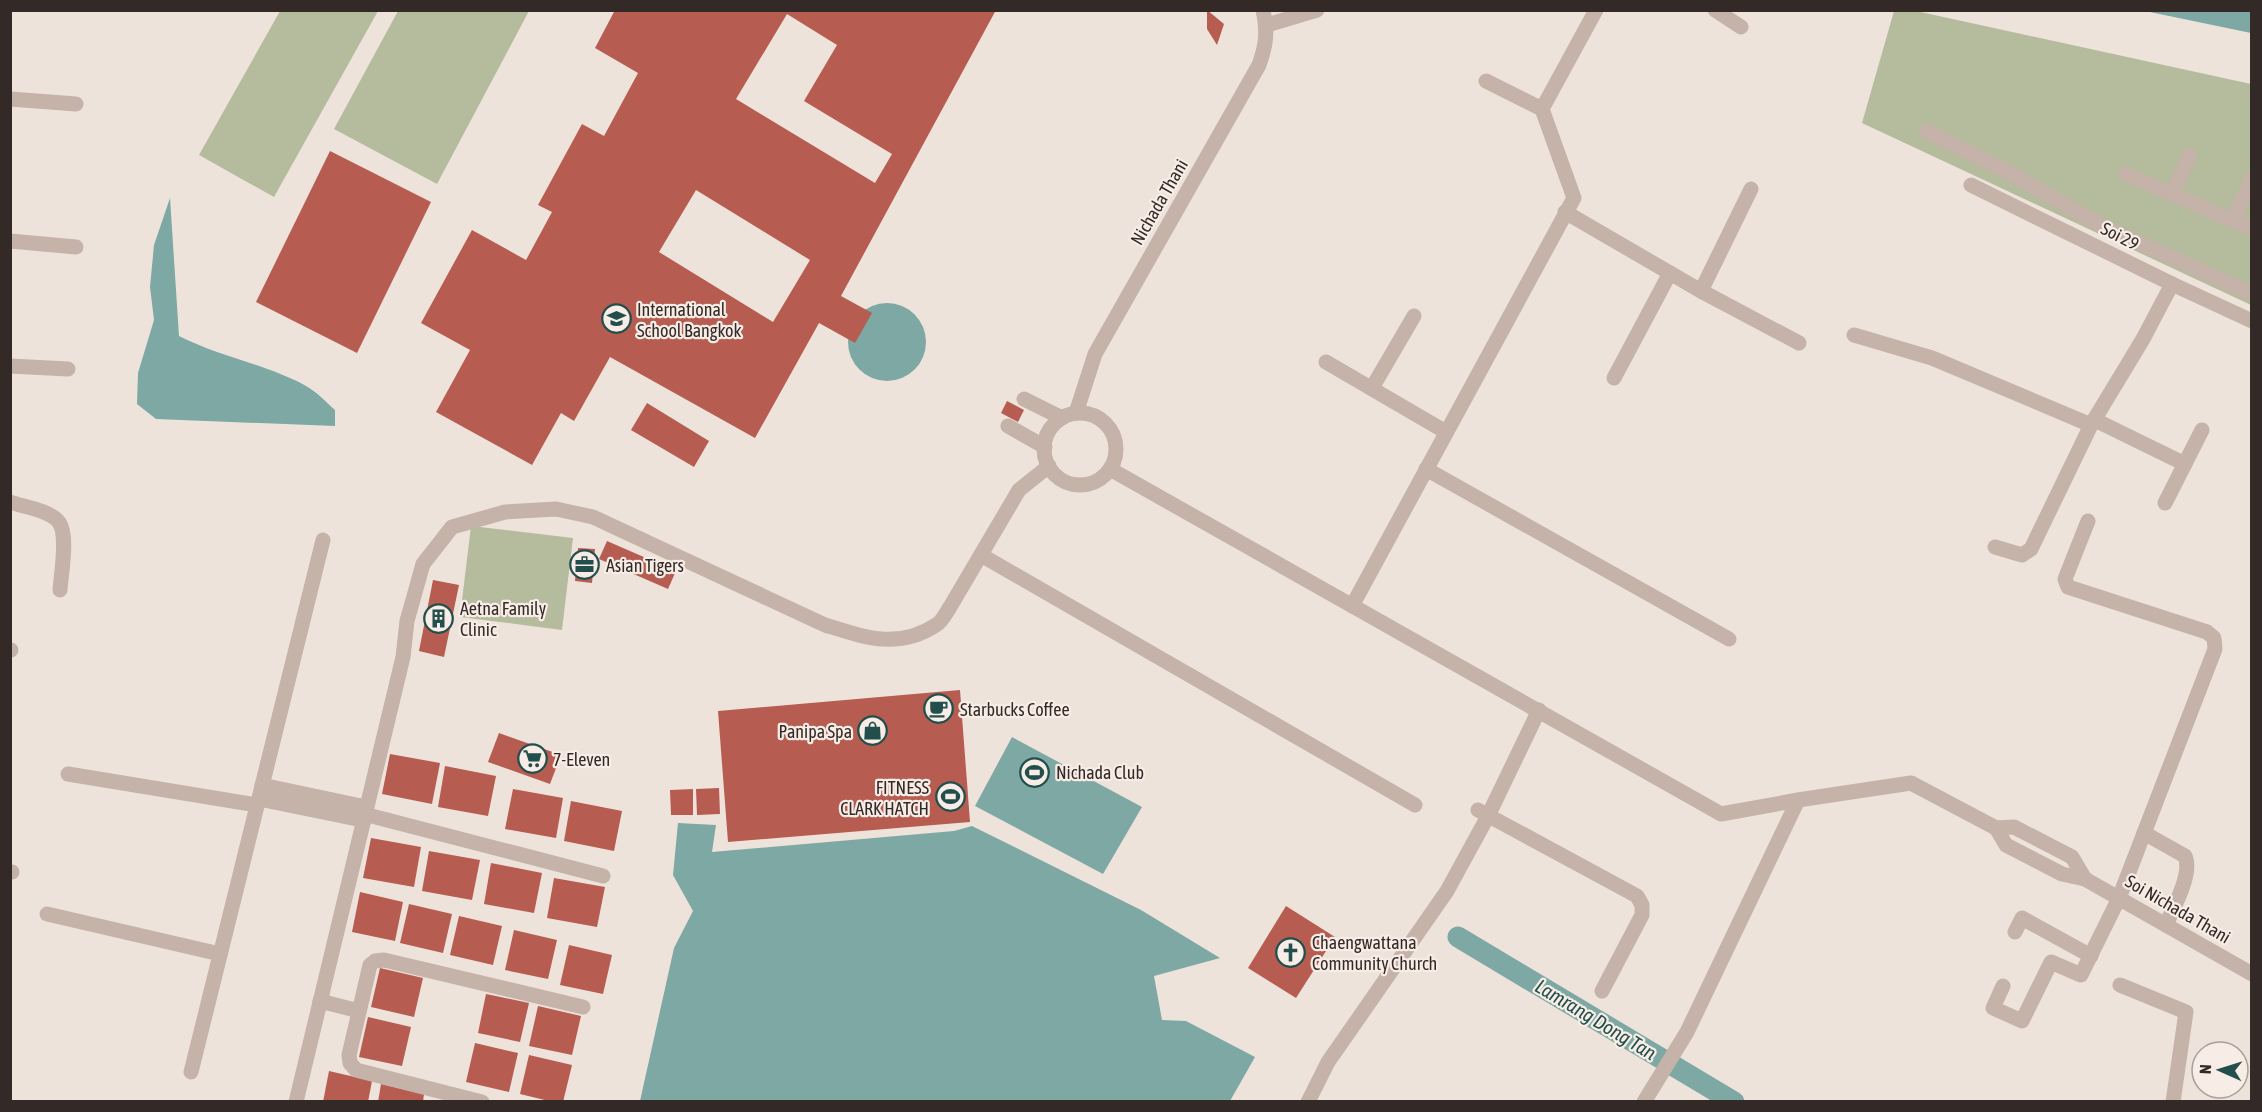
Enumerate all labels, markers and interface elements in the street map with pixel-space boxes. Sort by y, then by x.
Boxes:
street label: Nichada Thani [1126,155,1192,249]
street label: Soi 29 [2098,218,2142,254]
place label: International School Bangkok [637,299,741,341]
school or university icon: International School Bangkok [600,303,632,335]
office icon: Asian Tigers [569,549,601,581]
place label: Asian Tigers [606,555,684,576]
place label: Aetna Family Clinic [460,598,546,640]
building icon: Aetna Family Clinic [423,602,455,634]
cafe icon: Starbucks Coffee [923,693,955,725]
place label: Starbucks Coffee [960,699,1070,720]
shop icon: Panipa Spa [857,715,889,747]
place label: Panipa Spa [778,721,852,742]
supermarket icon: 7-Eleven [516,743,548,775]
place label: 7-Eleven [553,749,610,770]
sports icon: Nichada Club [1019,756,1051,788]
place label: Nichada Club [1056,762,1144,783]
place label: FITNESS CLARK HATCH [840,777,929,819]
sports icon: FITNESS CLARK HATCH [934,781,966,813]
street label: Soi Nichada Thani [2122,870,2234,948]
place label: Chaengwattana Community Church [1312,932,1437,974]
church icon: Chaengwattana Community Church [1275,936,1307,968]
water label: Lamrang Dong Tan [1531,974,1661,1064]
north arrow [2190,1040,2250,1100]
text: N [2196,1064,2214,1074]

